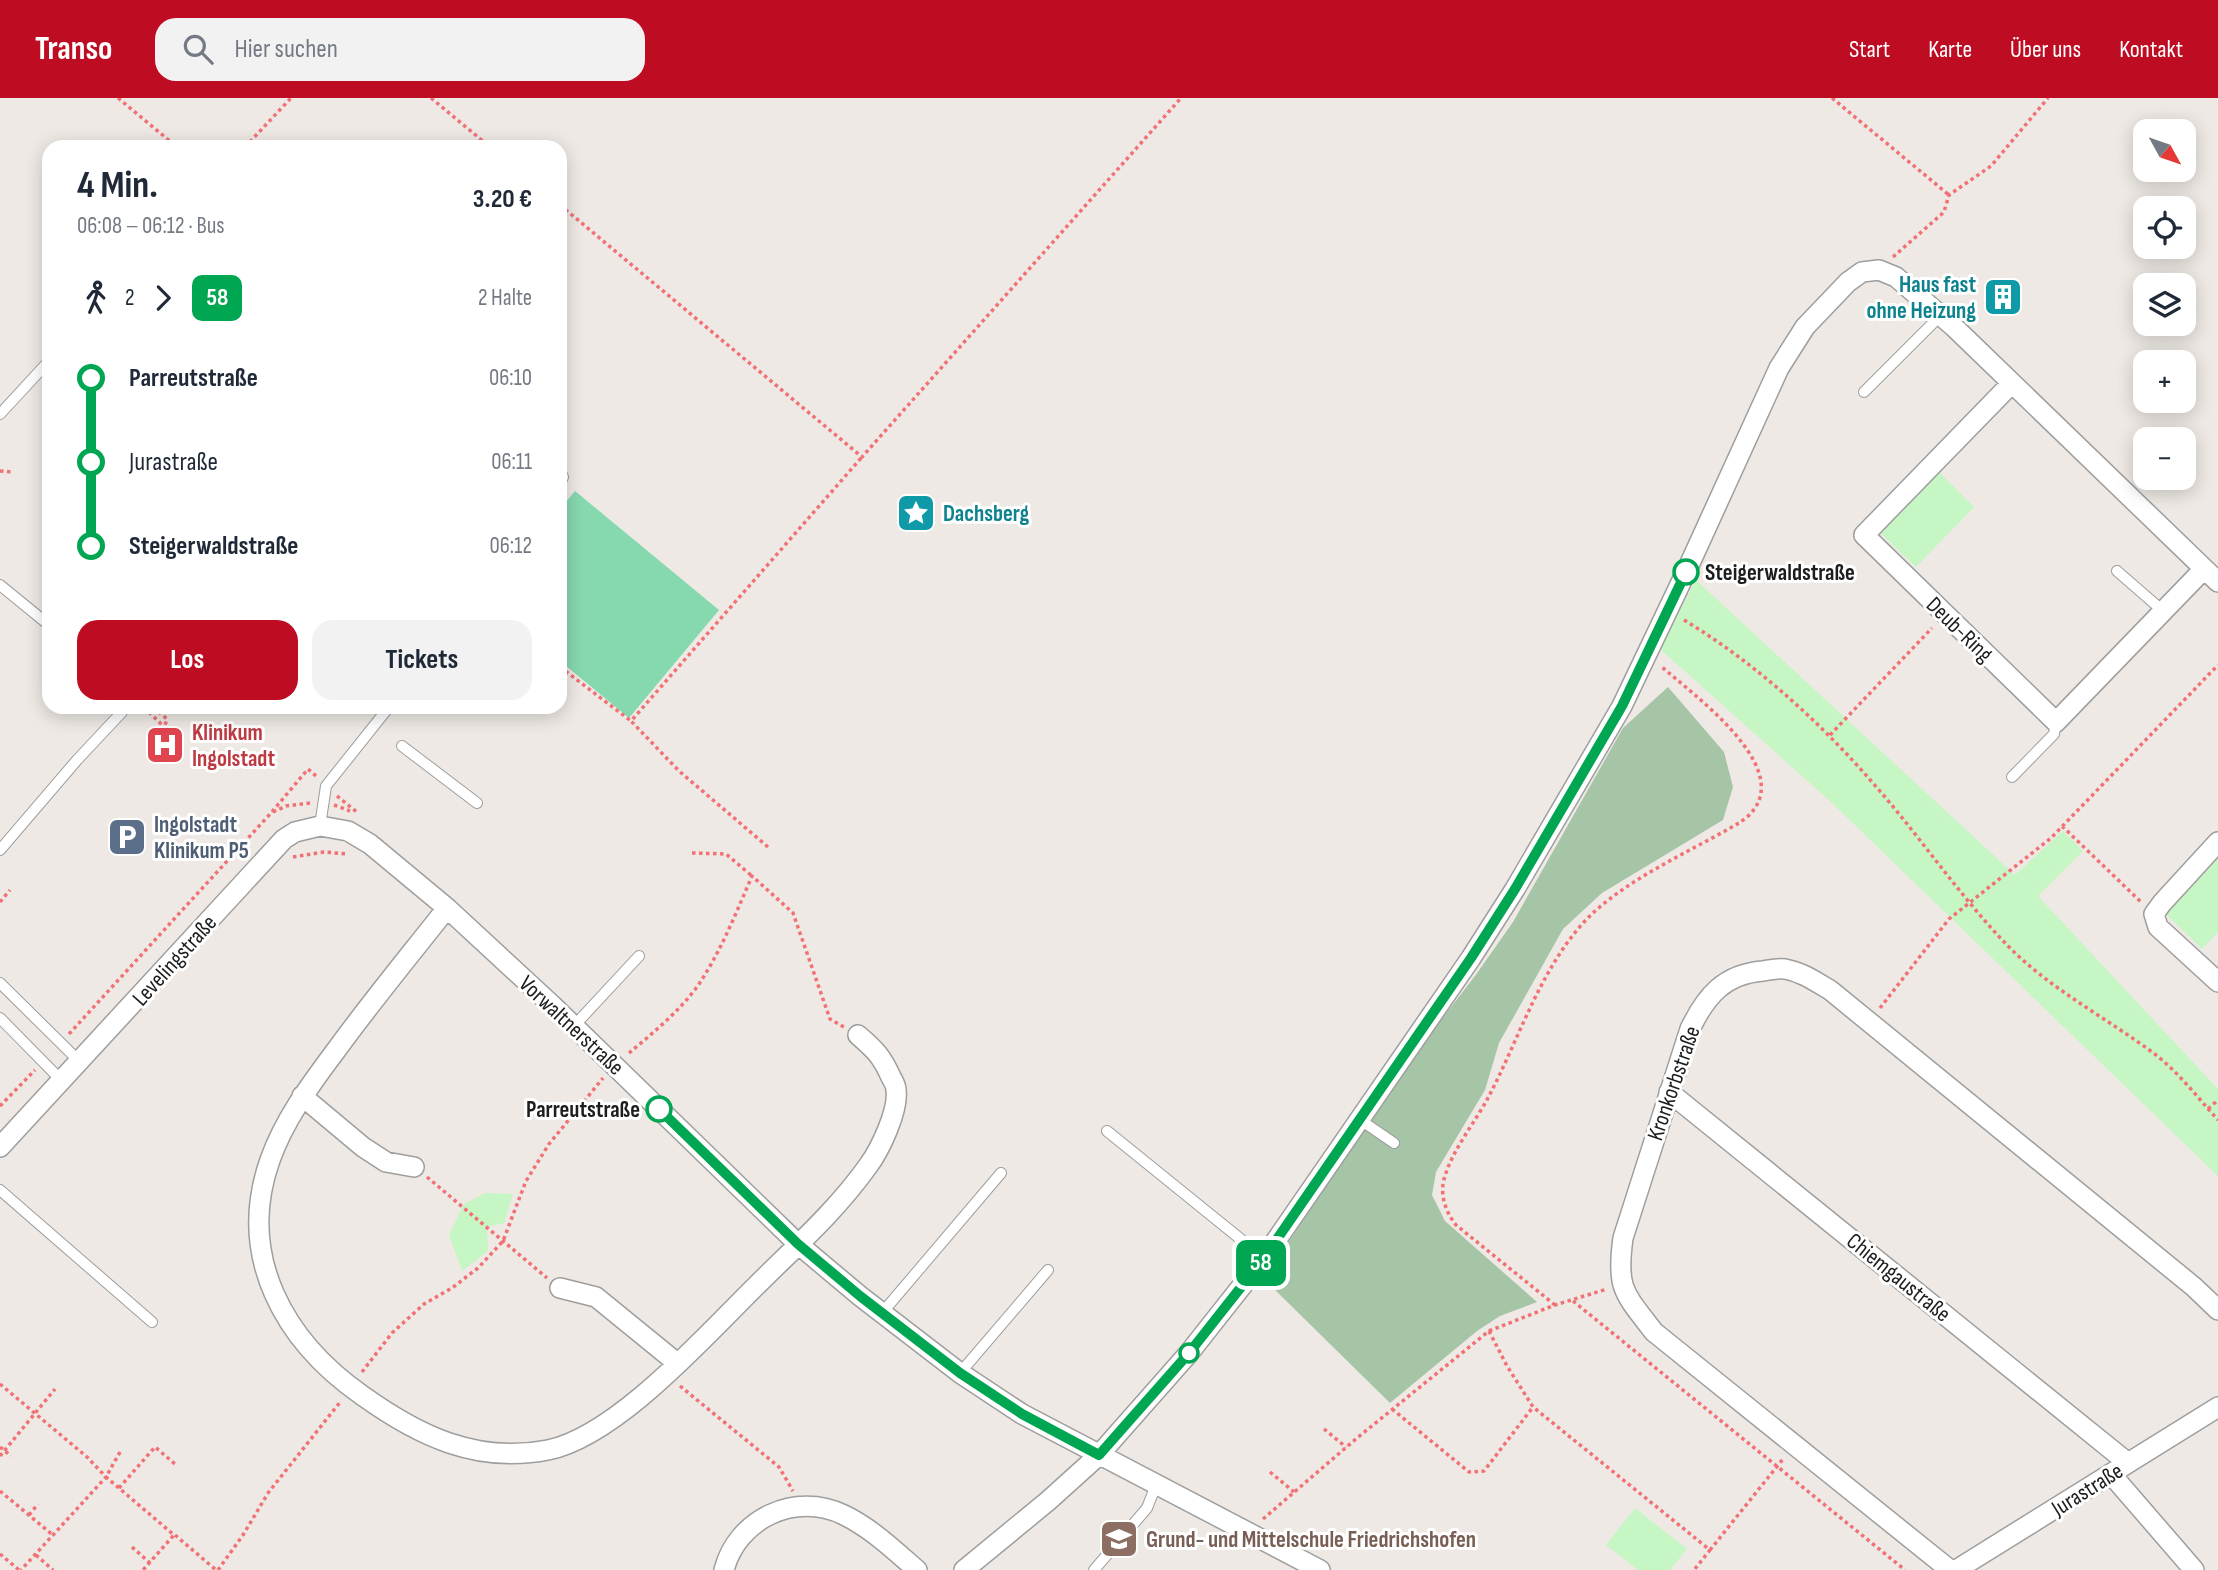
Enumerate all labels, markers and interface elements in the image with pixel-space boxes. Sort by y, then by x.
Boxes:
search box [155,18,645,81]
text: Transo [35,29,113,69]
icon: search [179,30,217,68]
text: Hier suchen [235,34,338,65]
text: Start [1849,35,1890,64]
text: Karte [1928,35,1972,64]
text: Über uns [2010,35,2081,64]
text: Kontakt [2119,35,2183,64]
north arrow [2133,119,2196,182]
map controls [2133,119,2196,490]
text: 4 Min. [77,163,158,208]
text: 3.20 € [473,184,532,215]
button: locate [2133,196,2196,259]
text: 06:08 – 06:12 · Bus [77,212,225,240]
place label: Haus fast ohne Heizung [1867,271,1976,325]
button: layers [2133,273,2196,336]
building icon: Haus fast ohne Heizung [1982,276,2024,318]
icon: walk [77,279,115,317]
icon: forward [144,279,182,317]
text: 58 [206,283,228,312]
text: 2 [125,284,134,312]
text: 2 Halte [478,284,532,312]
button: + [2133,350,2196,413]
text: Parreutstraße [129,363,258,394]
text: 06:10 [489,364,532,392]
button: − [2133,427,2196,490]
text: Jurastraße [129,447,218,478]
text: 06:11 [491,448,532,476]
place icon: Dachsberg [895,492,937,534]
place label: Dachsberg [943,500,1029,528]
text: Steigerwaldstraße [129,531,298,562]
text: 06:12 [490,532,532,560]
marker: Steigerwaldstraße [1673,559,1699,585]
place label: Steigerwaldstraße [1705,559,1855,587]
street label: Deub-Ring [1920,591,1999,668]
button: Los [77,620,298,700]
button: Tickets [312,620,532,700]
place label: Klinikum Ingolstadt [192,719,275,773]
hospital icon: Klinikum Ingolstadt [144,724,186,766]
place label: Ingolstadt Klinikum P5 [154,811,249,865]
parking icon: Ingolstadt Klinikum P5 [106,816,148,858]
street label: Levelingstraße [127,909,223,1012]
street label: Vorwaltnerstraße [513,970,630,1081]
street label: Kronkorbstraße [1641,1022,1707,1144]
place label: Parreutstraße [526,1096,640,1124]
marker: Parreutstraße [646,1096,672,1122]
street label: Chiemgaustraße [1841,1227,1956,1328]
line badge: 58 [1230,1240,1292,1286]
text: 58 [1250,1248,1272,1277]
unlabelled marker [1179,1343,1199,1363]
street label: Jurastraße [2046,1457,2128,1523]
school or university icon: Grund- und Mittelschule Friedrichshofen [1098,1518,1140,1560]
place label: Grund- und Mittelschule Friedrichshofen [1146,1526,1476,1554]

